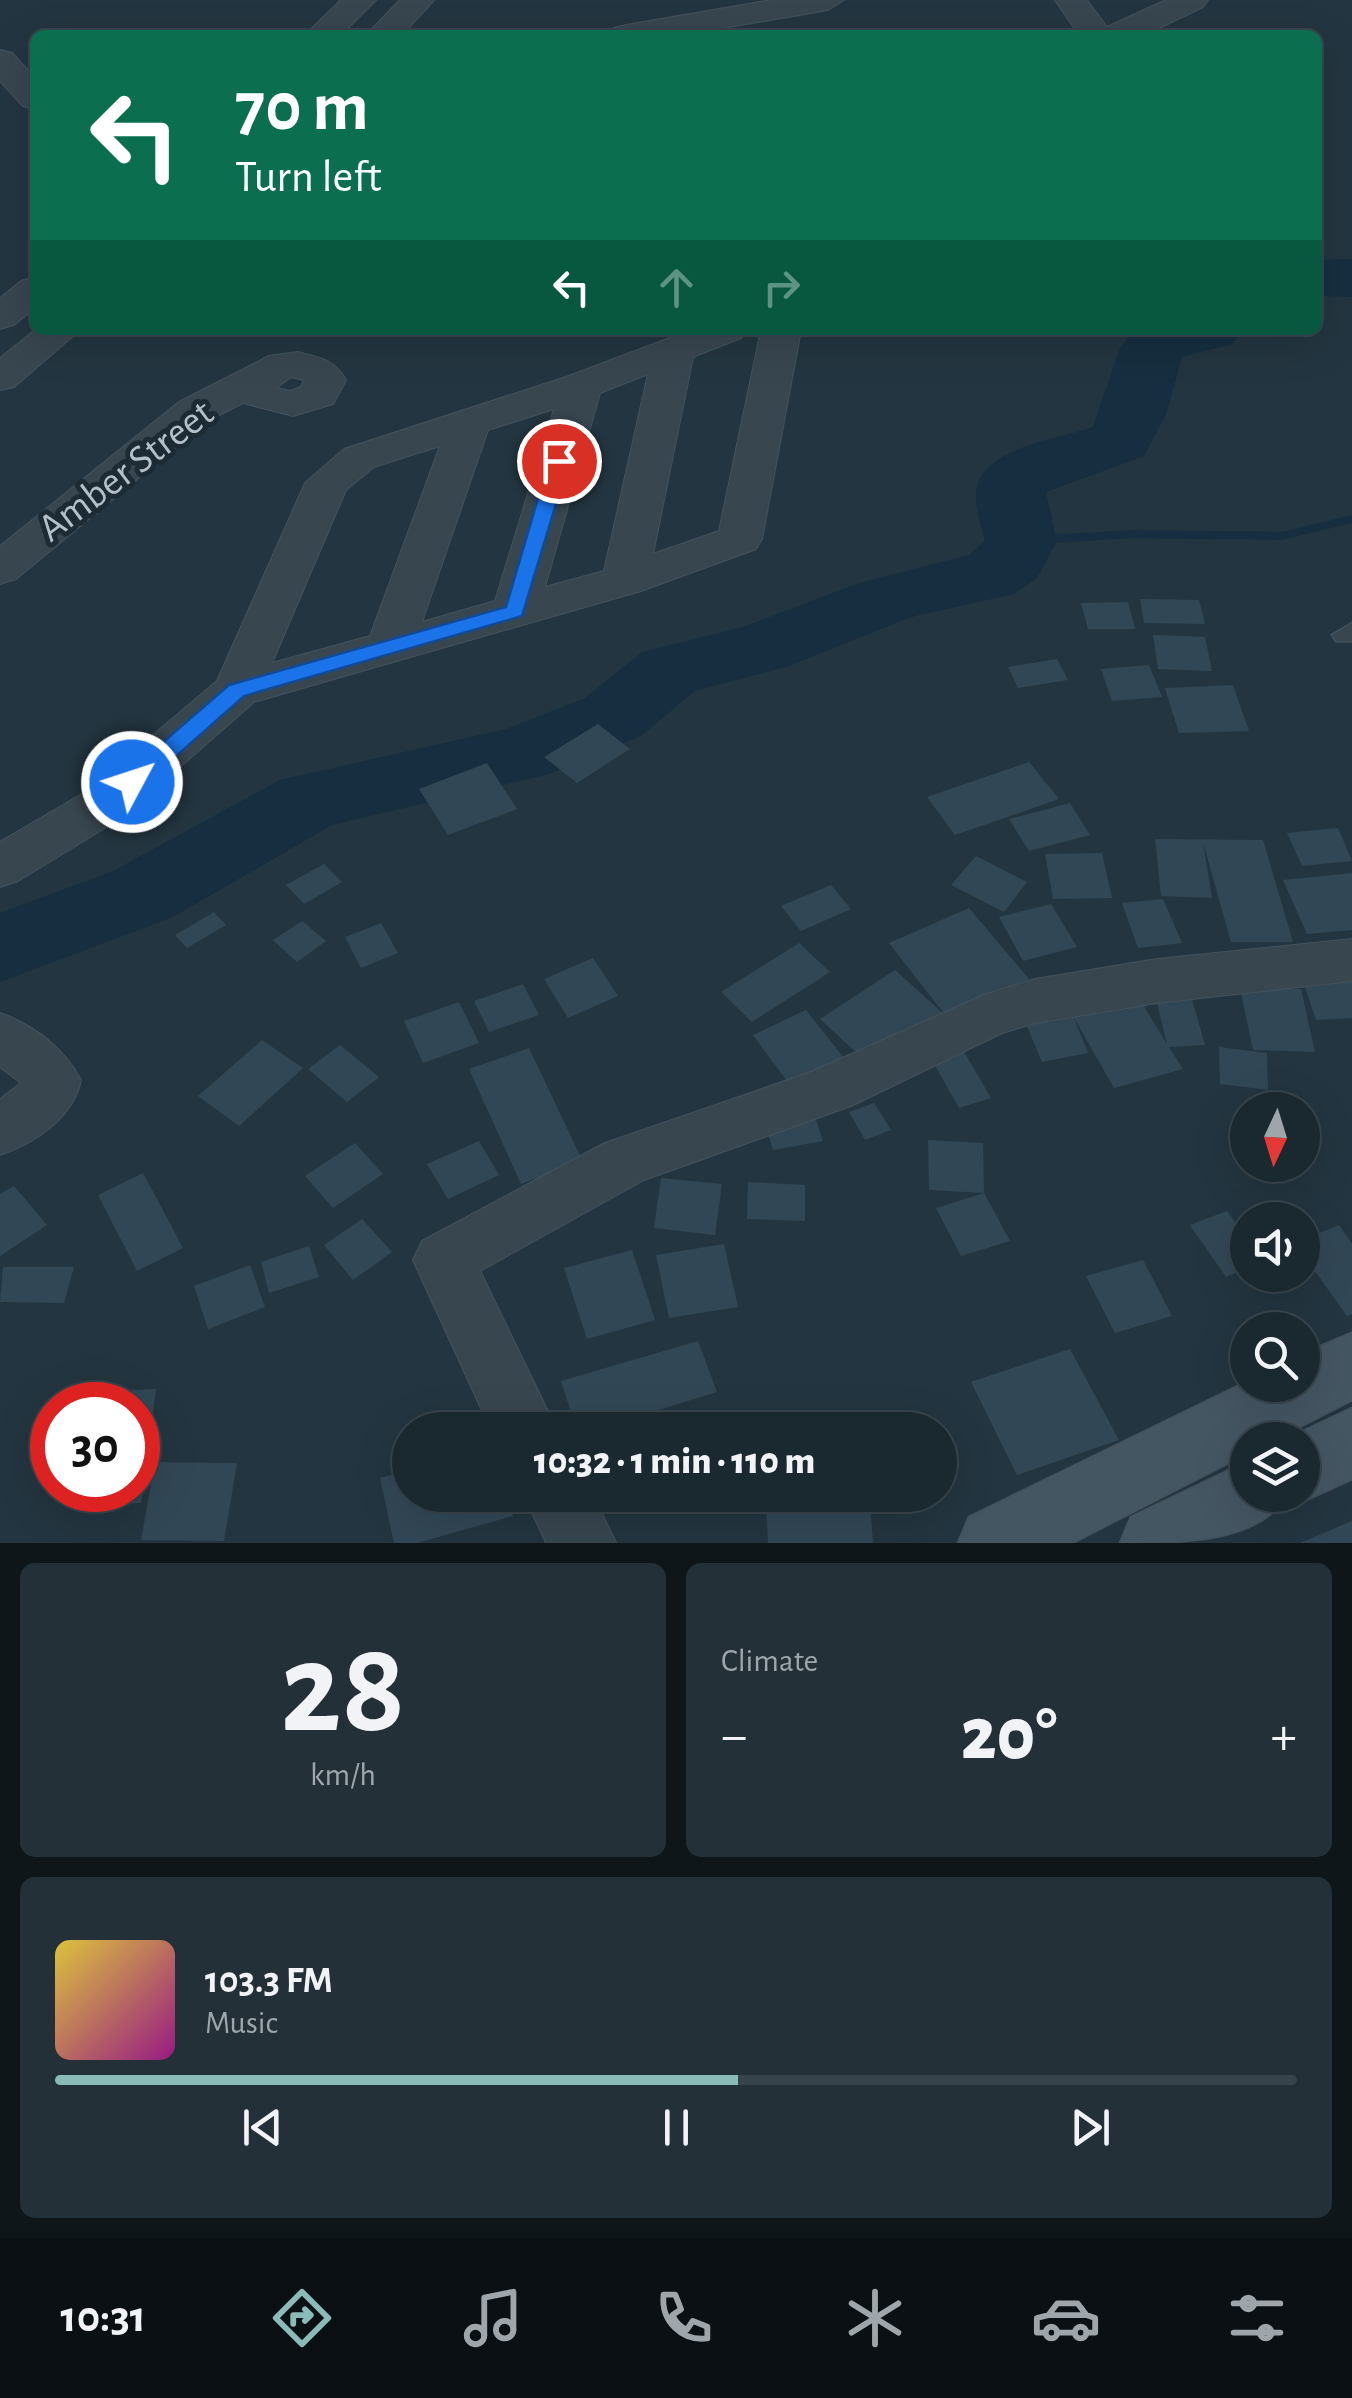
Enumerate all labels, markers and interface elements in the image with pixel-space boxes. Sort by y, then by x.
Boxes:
icon: left [70,70,200,200]
text: 70 m [235,73,369,143]
text: Turn left [235,155,382,200]
icon: left [544,260,599,315]
icon: ahead [649,260,704,315]
icon: right [754,260,809,315]
street label: Amber Street [31,392,221,549]
pin [517,419,602,504]
icon: arrive [532,434,587,489]
position arrow [80,730,184,834]
north arrow [1230,1092,1320,1182]
map controls [1230,1092,1320,1512]
button: sound [1230,1202,1320,1292]
button: search [1230,1312,1320,1402]
speed limit sign: 30 [30,1382,160,1512]
button: layers [1230,1422,1320,1512]
text: 10:32 · 1 min · 110 m [534,1443,815,1481]
text: 28 [280,1626,406,1756]
text: Climate [721,1645,818,1677]
text: 20° [961,1698,1057,1773]
text: − [721,1709,747,1764]
text: + [1271,1709,1297,1764]
text: km/h [310,1759,376,1791]
text: 103.3 FM [205,1962,333,2000]
text: Music [205,2007,278,2039]
icon: previous [235,2100,290,2155]
icon: pause [649,2100,704,2155]
icon: next [1063,2100,1118,2155]
icon: directions [267,2283,337,2353]
icon: music [458,2283,528,2353]
icon: phone [649,2283,719,2353]
icon: climate [840,2283,910,2353]
icon: car [1031,2283,1101,2353]
icon: filters [1222,2283,1292,2353]
text: 10:31 [60,2295,146,2340]

